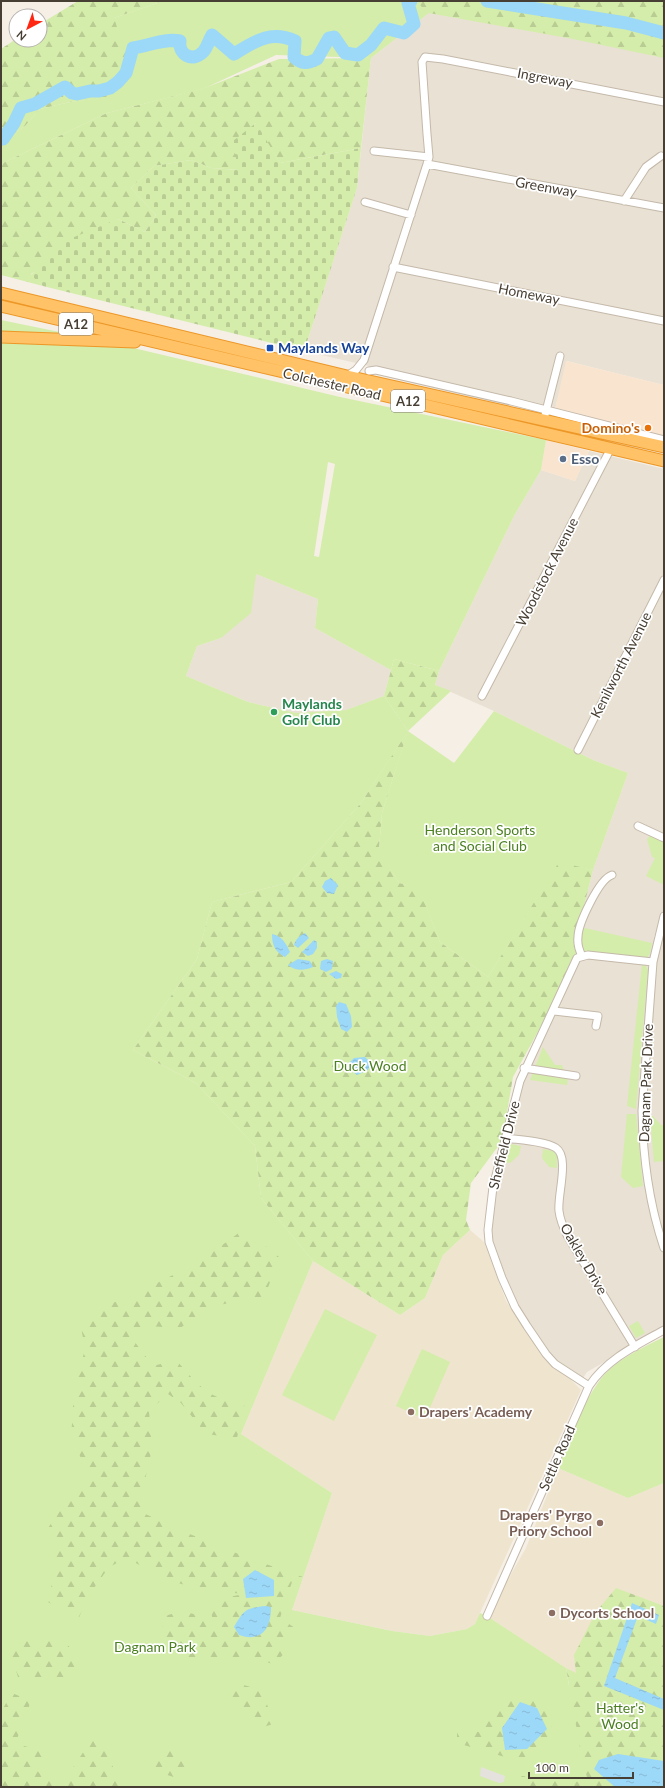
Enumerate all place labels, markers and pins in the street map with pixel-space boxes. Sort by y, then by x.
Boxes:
place label: Maylands Way [278,339,370,356]
marker: Maylands Way [265,343,275,353]
place label: Domino's [582,419,640,436]
marker: Domino's [643,423,653,433]
place label: Esso [571,450,599,467]
marker: Esso [558,454,568,464]
place label: Maylands Golf Club [282,695,342,728]
marker: Maylands Golf Club [269,707,279,717]
place label: Drapers' Academy [419,1403,533,1420]
marker: Drapers' Academy [406,1407,416,1417]
place label: Drapers' Pyrgo Priory School [500,1506,592,1539]
marker: Drapers' Pyrgo Priory School [595,1518,605,1528]
place label: Dycorts School [560,1604,654,1621]
marker: Dycorts School [547,1608,557,1618]

